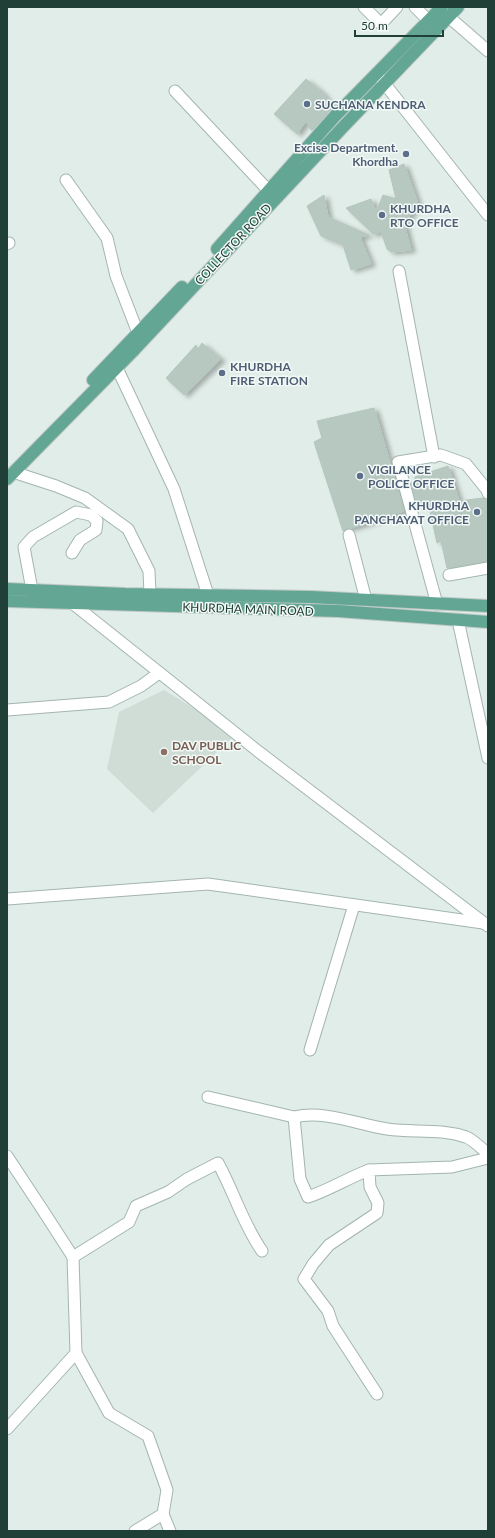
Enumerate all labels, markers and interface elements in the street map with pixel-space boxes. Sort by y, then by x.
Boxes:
scale bar [355,12,443,38]
text: 50 m [361,18,388,33]
place label: SUCHANA KENDRA [315,97,426,112]
marker: SUCHANA KENDRA [302,99,312,109]
place label: Excise Department. Khordha [294,140,398,169]
marker: Excise Department. Khordha [401,149,411,159]
street label: COLLECTOR ROAD [192,200,274,288]
place label: KHURDHA RTO OFFICE [390,201,459,230]
marker: KHURDHA RTO OFFICE [377,210,387,220]
place label: KHURDHA FIRE STATION [230,359,308,388]
marker: KHURDHA FIRE STATION [217,368,227,378]
place label: VIGILANCE POLICE OFFICE [367,462,454,491]
marker: VIGILANCE POLICE OFFICE [355,471,365,481]
place label: KHURDHA PANCHAYAT OFFICE [354,498,470,527]
marker: KHURDHA PANCHAYAT OFFICE [472,507,482,517]
street label: KHURDHA MAIN ROAD [182,599,314,619]
place label: DAV PUBLIC SCHOOL [172,738,241,767]
marker: DAV PUBLIC SCHOOL [159,747,169,757]

